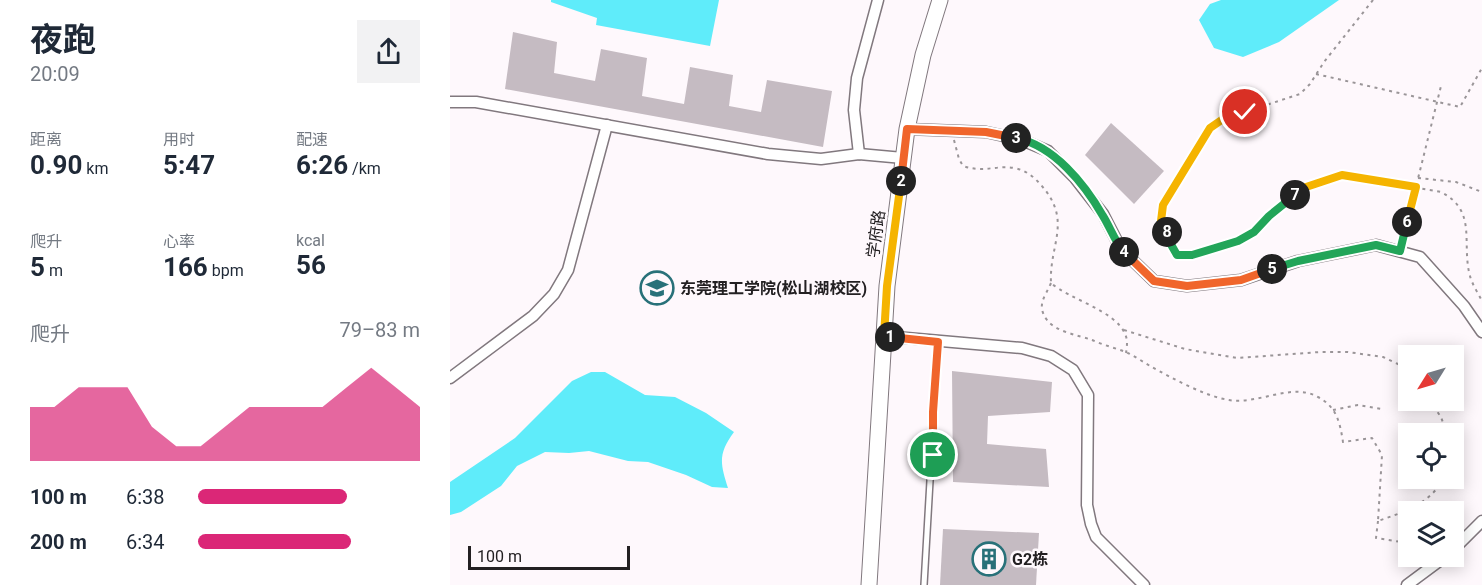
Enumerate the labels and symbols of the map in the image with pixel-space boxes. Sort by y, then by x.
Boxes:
pin [1219,86,1270,137]
pin: 3 [1001,123,1031,153]
pin: 2 [886,166,916,196]
pin: 7 [1280,180,1310,210]
pin: 6 [1392,207,1422,237]
street label: 学府路 [863,209,889,259]
pin: 8 [1152,217,1182,247]
pin: 4 [1109,237,1139,267]
pin: 5 [1257,254,1287,284]
school or university icon: 东莞理工学院(松山湖校区) [639,270,675,306]
place label: 东莞理工学院(松山湖校区) [680,279,867,298]
pin: 1 [875,322,905,352]
north arrow [1398,345,1464,411]
pin [907,429,958,480]
building icon: G2栋 [971,541,1007,577]
scale bar [468,543,630,570]
place label: G2栋 [1012,550,1048,569]

